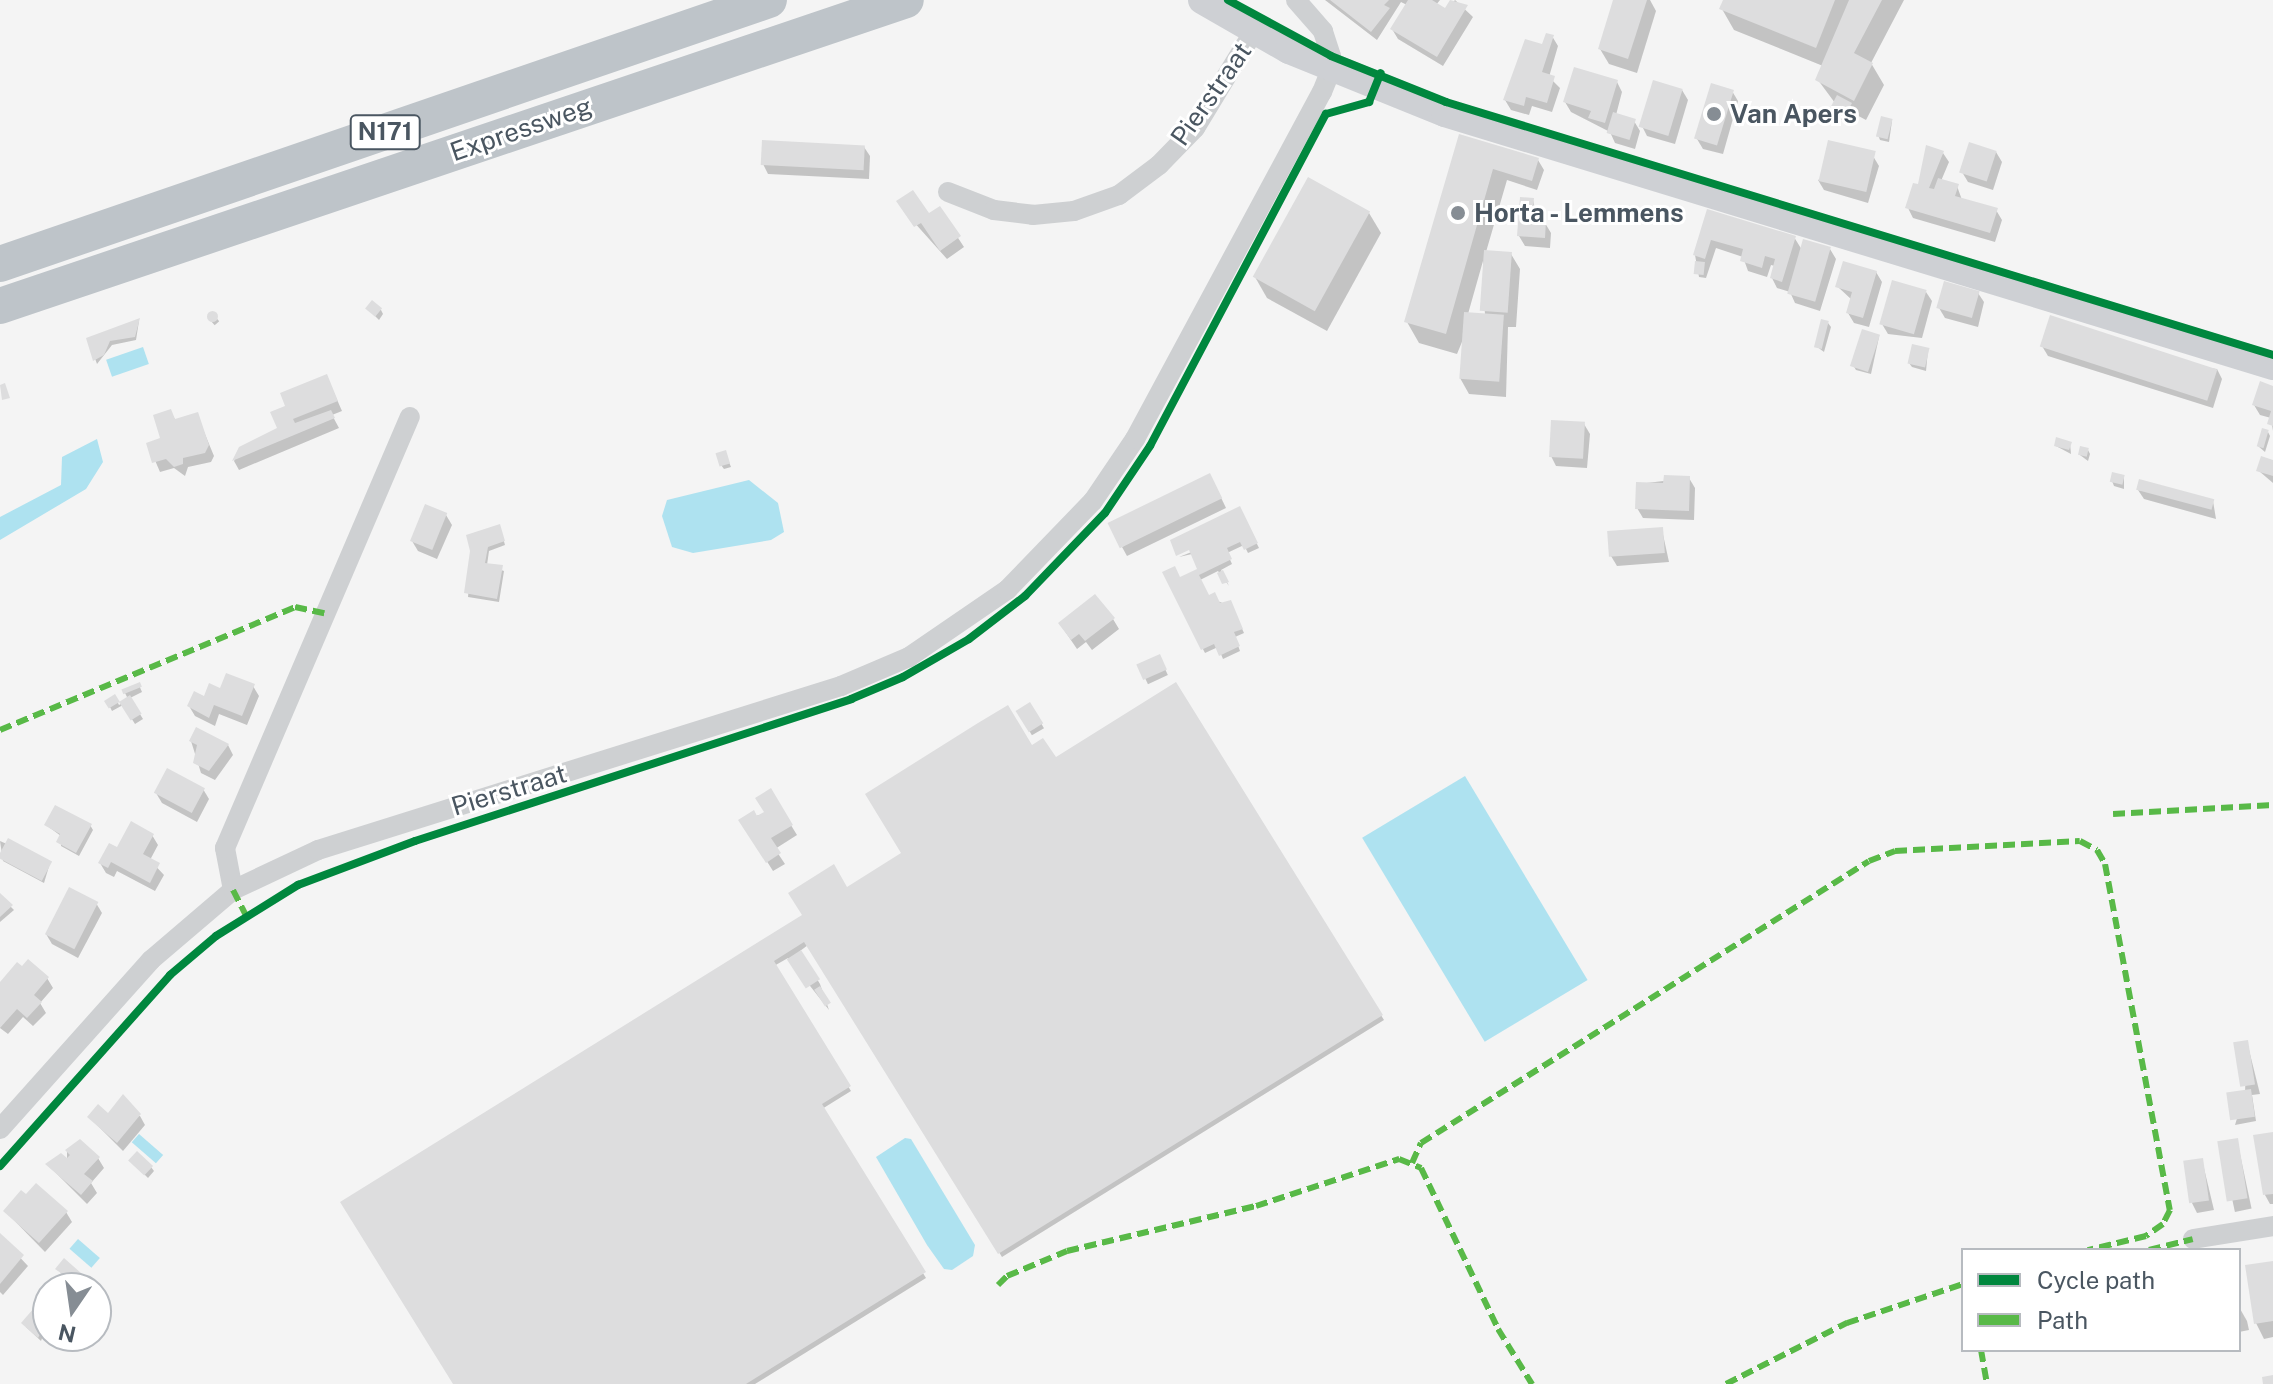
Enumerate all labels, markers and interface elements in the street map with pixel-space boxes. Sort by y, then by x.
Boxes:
street label: Pierstraat [1164,36,1258,152]
street label: Expressweg [446,90,596,168]
place label: Van Apers [1730,98,1857,130]
marker: Van Apers [1705,105,1723,123]
road number: N171 [349,112,421,152]
place label: Horta - Lemmens [1474,197,1687,229]
marker: Horta - Lemmens [1449,204,1467,222]
street label: Pierstraat [448,758,570,822]
legend [1961,1248,2241,1352]
text: Cycle path [2037,1266,2155,1294]
north arrow [32,1272,112,1352]
text: Path [2037,1306,2088,1334]
text: N [56,1319,78,1348]

